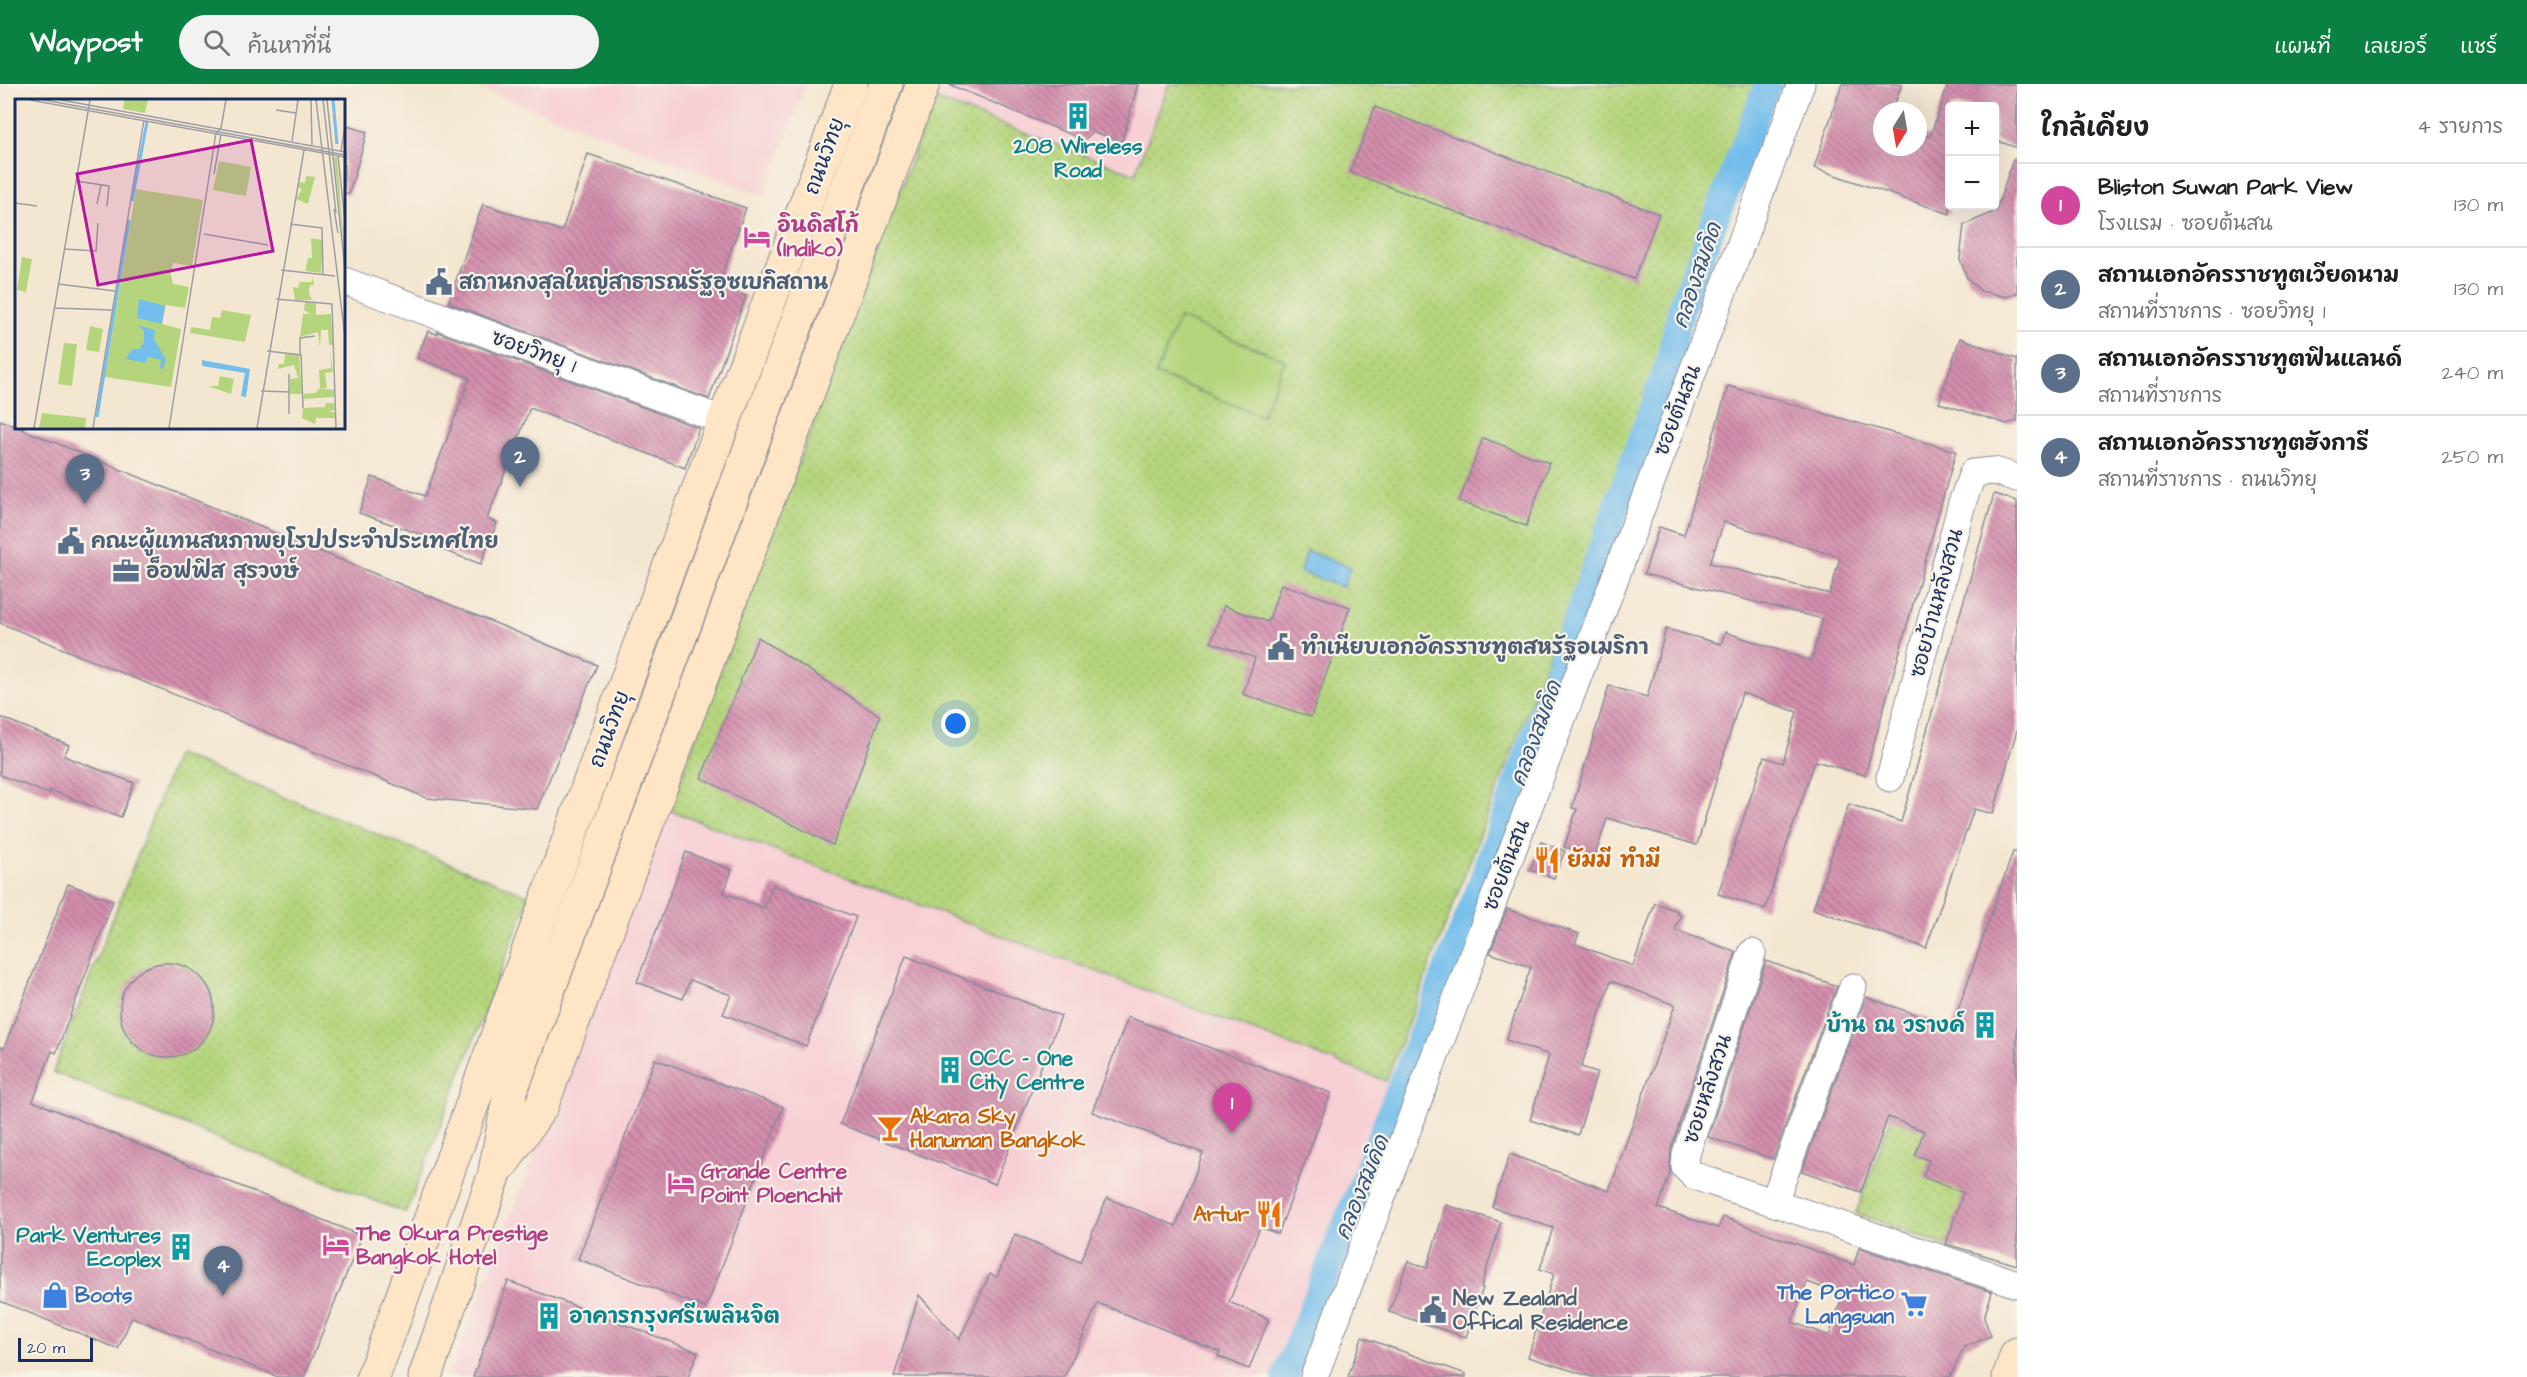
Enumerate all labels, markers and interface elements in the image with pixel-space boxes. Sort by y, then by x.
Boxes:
search box [179,15,599,69]
text: Waypost [30,23,143,62]
icon: search [200,26,233,59]
text: ค้นหาที่นี่ [248,31,331,62]
text: แผนที่ [2274,32,2331,61]
text: เลเยอร์ [2364,32,2427,61]
text: แชร์ [2460,32,2497,61]
inset map [15,99,345,429]
building icon: 208 Wireless Road [1063,101,1093,131]
north arrow [1873,102,1927,156]
map controls [1945,102,1999,210]
button: + [1945,102,1999,156]
text: ใกล้เคียง [2041,110,2149,146]
text: 4 รายการ [2417,113,2503,141]
street label: ถนนวิทยุ [797,114,853,199]
place label: 208 Wireless Road [1013,132,1143,185]
button: − [1945,156,1999,210]
text: Bliston Suwan Park View [2098,172,2353,203]
text: 1 [2059,191,2062,219]
text: 130 m [2454,191,2503,219]
place label: อินดิสโก้ (Indiko) [776,210,860,264]
text: โรงแรม · ซอยต้นสน [2098,210,2273,238]
water label: คลองสมคิด [1665,218,1730,333]
hotel icon: อินดิสโก้ (Indiko) [742,222,772,252]
text: สถานเอกอัครราชทูตเวียดนาม [2098,260,2399,291]
public building icon: สถานกงสุลใหญ่สาธารณรัฐอุซเบกิสถาน [424,267,454,297]
place label: สถานกงสุลใหญ่สาธารณรัฐอุซเบกิสถาน [459,267,828,298]
text: 2 [2055,275,2066,303]
text: 130 m [2454,275,2503,303]
text: สถานที่ราชการ · ซอยวิทยุ 1 [2098,298,2325,326]
street label: ซอยวิทยุ 1 [487,323,581,381]
text: สถานเอกอัครราชทูตฟินแลนด์ [2098,344,2402,375]
text: 3 [2055,359,2066,387]
text: 240 m [2442,359,2503,387]
street label: ซอยต้นสน [1647,360,1708,460]
text: สถานที่ราชการ [2098,382,2222,410]
text: สถานเอกอัครราชทูตฮังการี [2098,428,2368,459]
pin: 2 [500,438,540,487]
text: 4 [2054,443,2067,471]
text: 250 m [2441,443,2503,471]
pin: 3 [66,454,104,504]
text: สถานที่ราชการ · ถนนวิทยุ [2098,466,2317,494]
street label: ซอยบ้านหลังสวน [1903,525,1970,681]
public building icon: คณะผู้แทนสหภาพยุโรปประจำประเทศไทย [56,526,86,556]
place label: คณะผู้แทนสหภาพยุโรปประจำประเทศไทย [91,526,499,557]
office icon: อ็อฟฟิส สุรวงษ์ [111,556,141,586]
place label: อ็อฟฟิส สุรวงษ์ [146,556,299,587]
public building icon: ทำเนียบเอกอัครราชทูตสหรัฐอเมริกา [1266,632,1296,662]
place label: ทำเนียบเอกอัครราชทูตสหรัฐอเมริกา [1301,632,1648,662]
water label: คลองสมคิด [1503,676,1570,790]
street label: ถนนวิทยุ [582,687,638,772]
your location [941,709,970,738]
street label: ซอยต้นสน [1476,815,1537,915]
restaurant icon: ยัมมี ทำมี [1532,845,1562,875]
place label: ยัมมี ทำมี [1567,845,1660,875]
place label: บ้าน ณ วรางค์ [1826,1010,1965,1040]
building icon: บ้าน ณ วรางค์ [1970,1010,2000,1040]
street label: ซอยหลังสวน [1676,1031,1739,1148]
place label: OCC - One City Centre [970,1044,1085,1100]
building icon: OCC - One City Centre [935,1055,965,1085]
pin: 1 [1212,1084,1252,1133]
place label: Akara Sky Hanuman Bangkok [910,1102,1085,1157]
bar icon: Akara Sky Hanuman Bangkok [875,1113,905,1143]
water label: คลองสมคิด [1327,1130,1398,1244]
place label: Grande Centre Point Ploenchit [701,1157,848,1210]
hotel icon: Grande Centre Point Ploenchit [666,1168,696,1198]
restaurant icon: Artur [1254,1199,1284,1229]
place label: Artur [1193,1200,1249,1229]
place label: The Okura Prestige Bangkok Hotel [355,1219,549,1274]
place label: Park Ventures Ecoplex [16,1221,162,1275]
hotel icon: The Okura Prestige Bangkok Hotel [321,1230,351,1260]
building icon: Park Ventures Ecoplex [166,1232,196,1262]
pin: 4 [204,1246,242,1296]
place label: The Portico Langsuan [1776,1278,1894,1333]
shop icon: Boots [40,1280,70,1310]
place label: Boots [75,1281,133,1310]
place label: New Zealand Offical Residence [1453,1284,1629,1337]
supermarket icon: The Portico Langsuan [1899,1289,1929,1319]
public building icon: New Zealand Offical Residence [1418,1295,1448,1325]
building icon: อาคารกรุงศรีเพลินจิต [534,1301,564,1331]
place label: อาคารกรุงศรีเพลินจิต [569,1302,780,1332]
scale bar [18,1335,93,1362]
text: 20 m [27,1337,65,1359]

